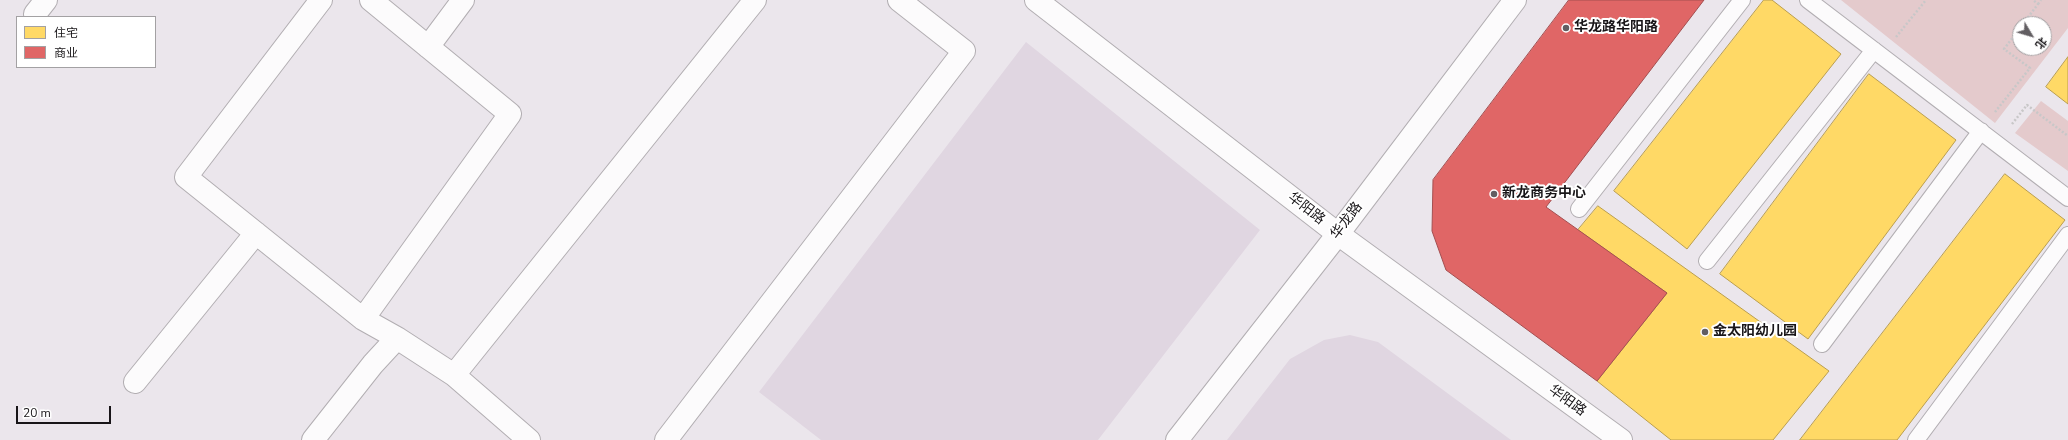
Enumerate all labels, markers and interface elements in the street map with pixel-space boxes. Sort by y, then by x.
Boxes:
legend [16,16,156,68]
north arrow [2012,16,2052,56]
place label: 华龙路华阳路 [1574,20,1658,36]
marker: 华龙路华阳路 [1561,23,1571,33]
text: 住宅 [54,25,78,41]
text: 北 [2032,34,2050,52]
text: 商业 [54,45,78,61]
place label: 新龙商务中心 [1502,186,1586,202]
street label: 华阳路 [1284,189,1328,229]
marker: 新龙商务中心 [1489,189,1499,199]
street label: 华龙路 [1328,199,1366,243]
place label: 金太阳幼儿园 [1713,324,1797,340]
marker: 金太阳幼儿园 [1700,327,1710,337]
street label: 华阳路 [1545,382,1589,420]
scale bar [18,398,113,424]
text: 20 m [23,405,51,421]

